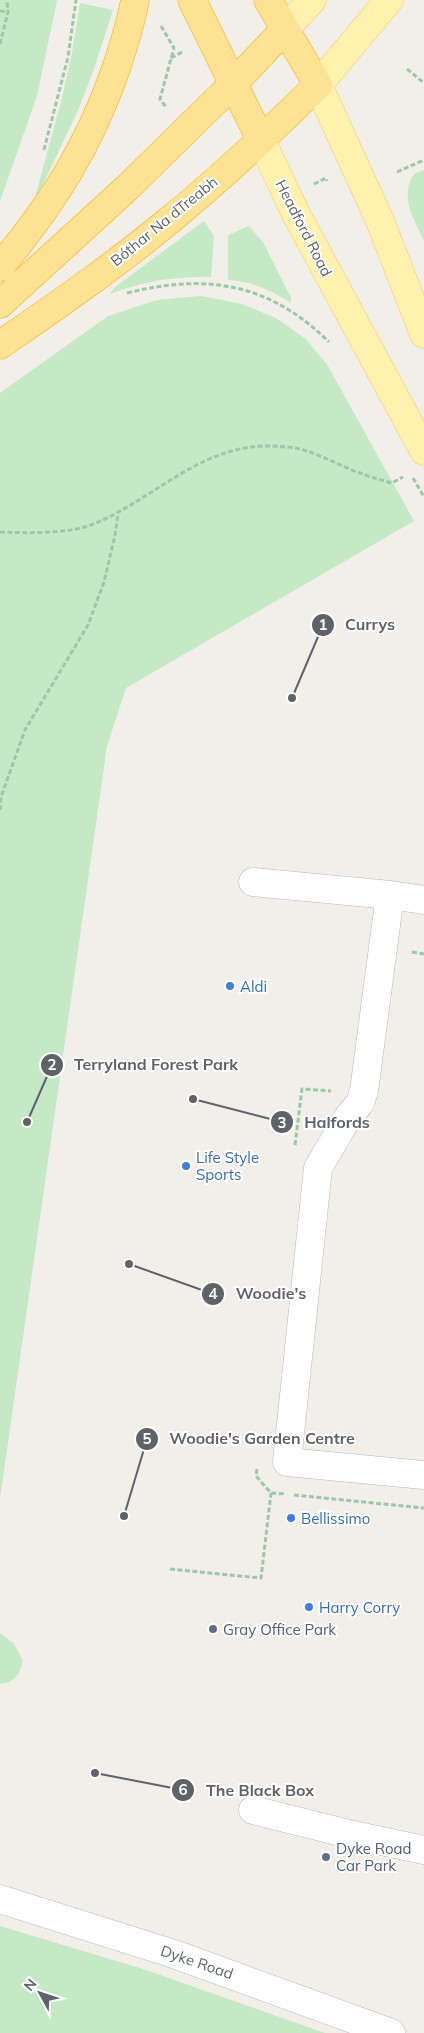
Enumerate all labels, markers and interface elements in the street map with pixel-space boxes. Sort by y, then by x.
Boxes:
street label: Bóthar Na dTreabh [107,172,221,270]
street label: Headford Road [271,176,337,280]
callout: Currys [310,609,405,640]
text: Currys [345,614,395,634]
text: 1 [318,615,328,634]
place label: Aldi [240,977,267,996]
marker: Aldi [224,980,236,992]
callout: Terryland Forest Park [39,1049,248,1080]
text: Terryland Forest Park [74,1054,239,1074]
text: 2 [47,1055,57,1074]
callout: Halfords [269,1107,380,1138]
text: Halfords [304,1112,370,1132]
text: 3 [277,1113,287,1132]
place label: Life Style Sports [196,1148,259,1184]
marker: Life Style Sports [180,1160,192,1172]
callout: Woodie's [201,1278,316,1309]
text: Woodie's [236,1283,306,1303]
text: 4 [208,1284,218,1303]
callout: Woodie's Garden Centre [134,1423,365,1454]
text: Woodie's Garden Centre [169,1428,355,1448]
text: 5 [142,1429,152,1448]
place label: Bellissimo [301,1509,370,1528]
marker: Bellissimo [285,1512,297,1524]
place label: Harry Corry [319,1598,400,1617]
marker: Harry Corry [303,1601,315,1613]
place label: Gray Office Park [223,1620,336,1639]
marker: Gray Office Park [207,1623,219,1635]
callout: The Black Box [170,1775,324,1806]
text: 6 [178,1780,188,1799]
text: The Black Box [206,1780,314,1800]
place label: Dyke Road Car Park [336,1839,412,1875]
marker: Dyke Road Car Park [320,1851,332,1863]
street label: Dyke Road [158,1941,236,1983]
north arrow [15,1968,65,2018]
text: N [20,1975,40,1994]

